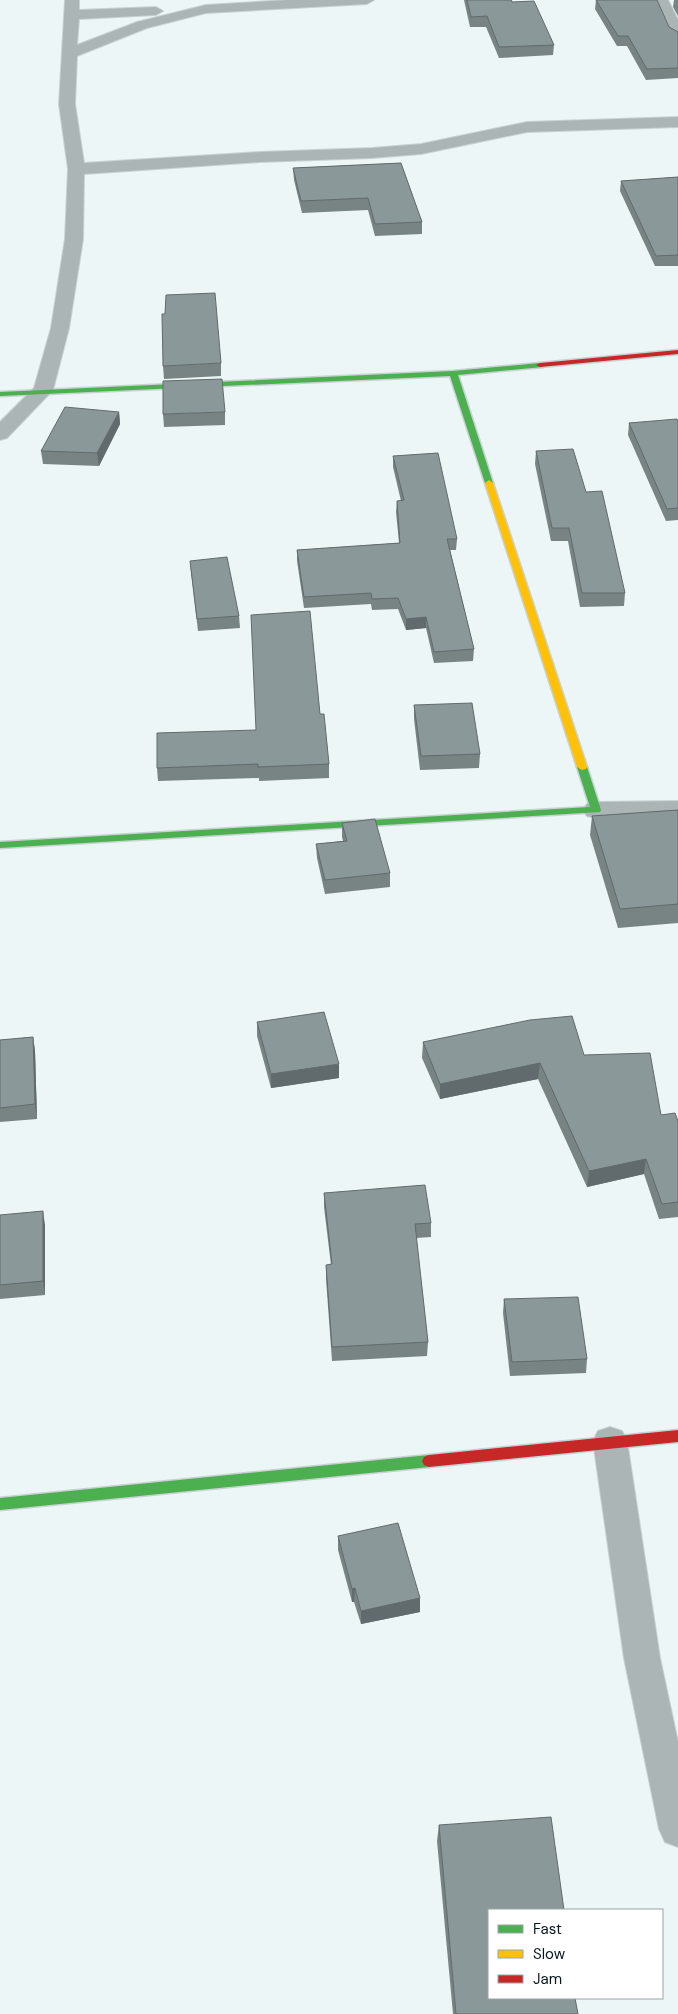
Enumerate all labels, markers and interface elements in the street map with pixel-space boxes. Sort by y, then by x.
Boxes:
legend [488,1909,663,1999]
text: Fast [533,1919,562,1939]
text: Slow [533,1944,566,1964]
text: Jam [533,1969,562,1989]

